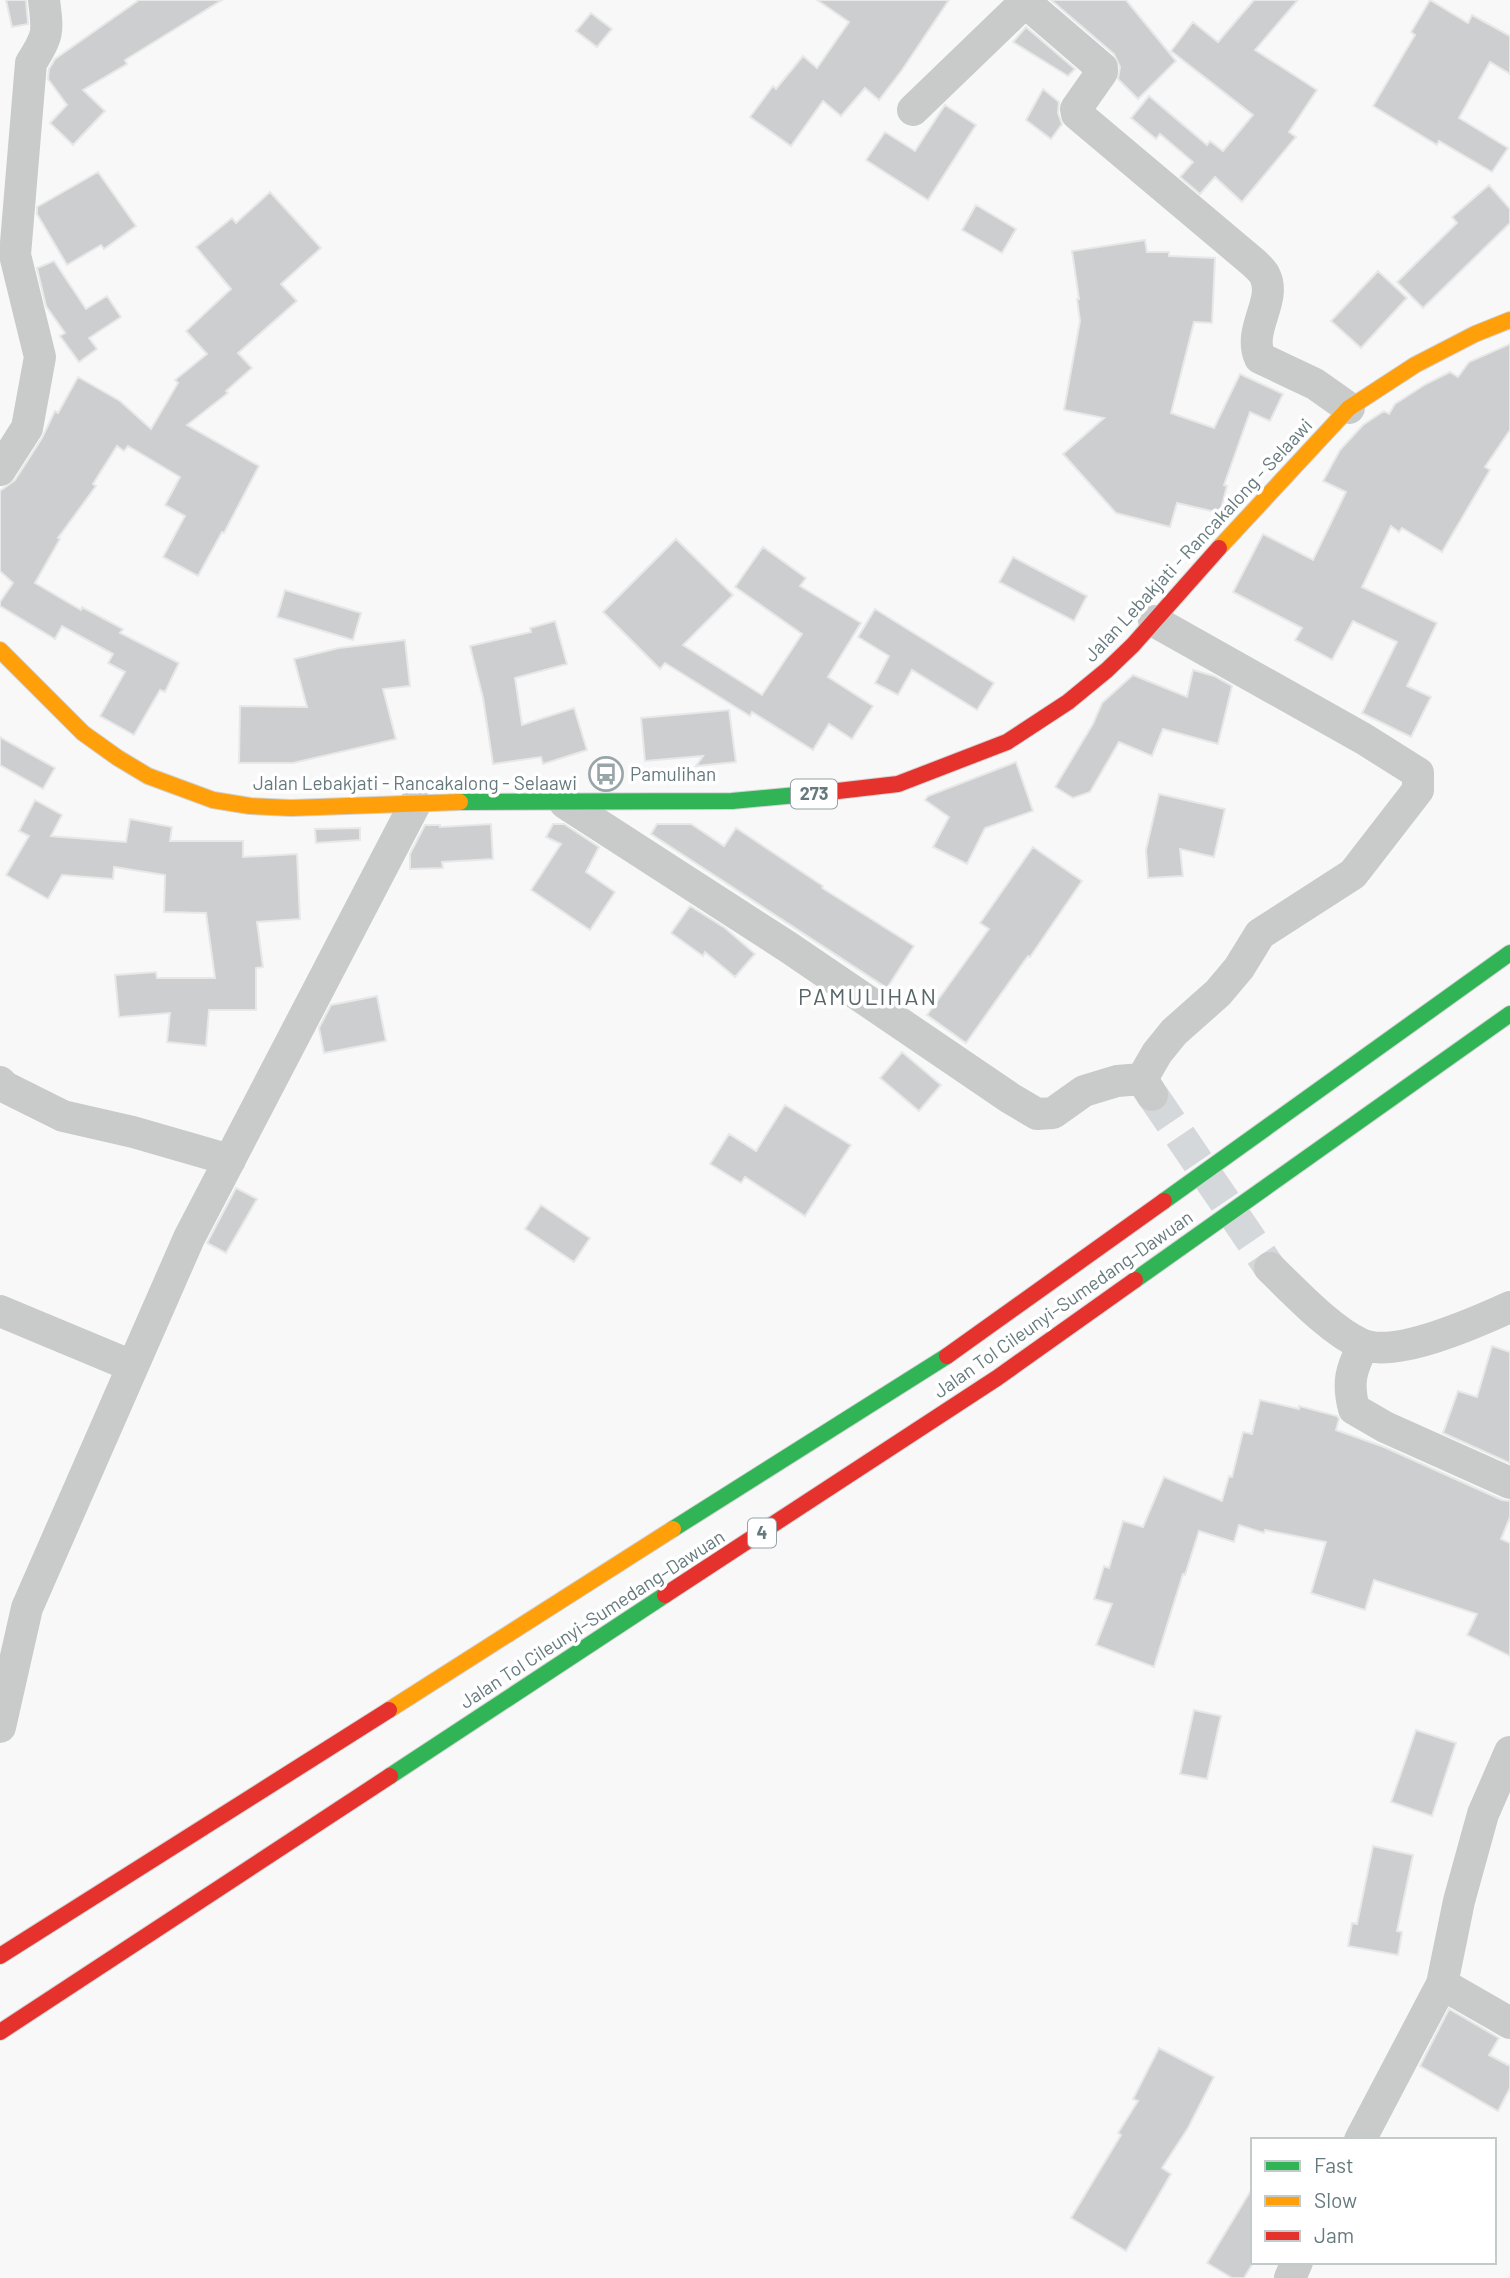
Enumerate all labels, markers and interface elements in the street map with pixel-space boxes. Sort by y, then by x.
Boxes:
street label: Jalan Lebakjati - Rancakalong - Selaawi [1079,413,1317,666]
bus stop icon: Pamulihan [587,755,625,793]
place label: Pamulihan [630,762,716,785]
street label: Jalan Lebakjati - Rancakalong - Selaawi [253,771,577,794]
road number: 273 [791,780,837,808]
district label: PAMULIHAN [798,982,938,1010]
street label: Jalan Tol Cileunyi–Sumedang–Dawuan [929,1205,1197,1402]
road number: 4 [748,1518,776,1548]
street label: Jalan Tol Cileunyi–Sumedang–Dawuan [455,1524,728,1713]
legend [1251,2138,1496,2264]
text: Fast [1314,2152,1354,2177]
text: Slow [1314,2187,1357,2212]
text: Jam [1314,2222,1354,2247]

